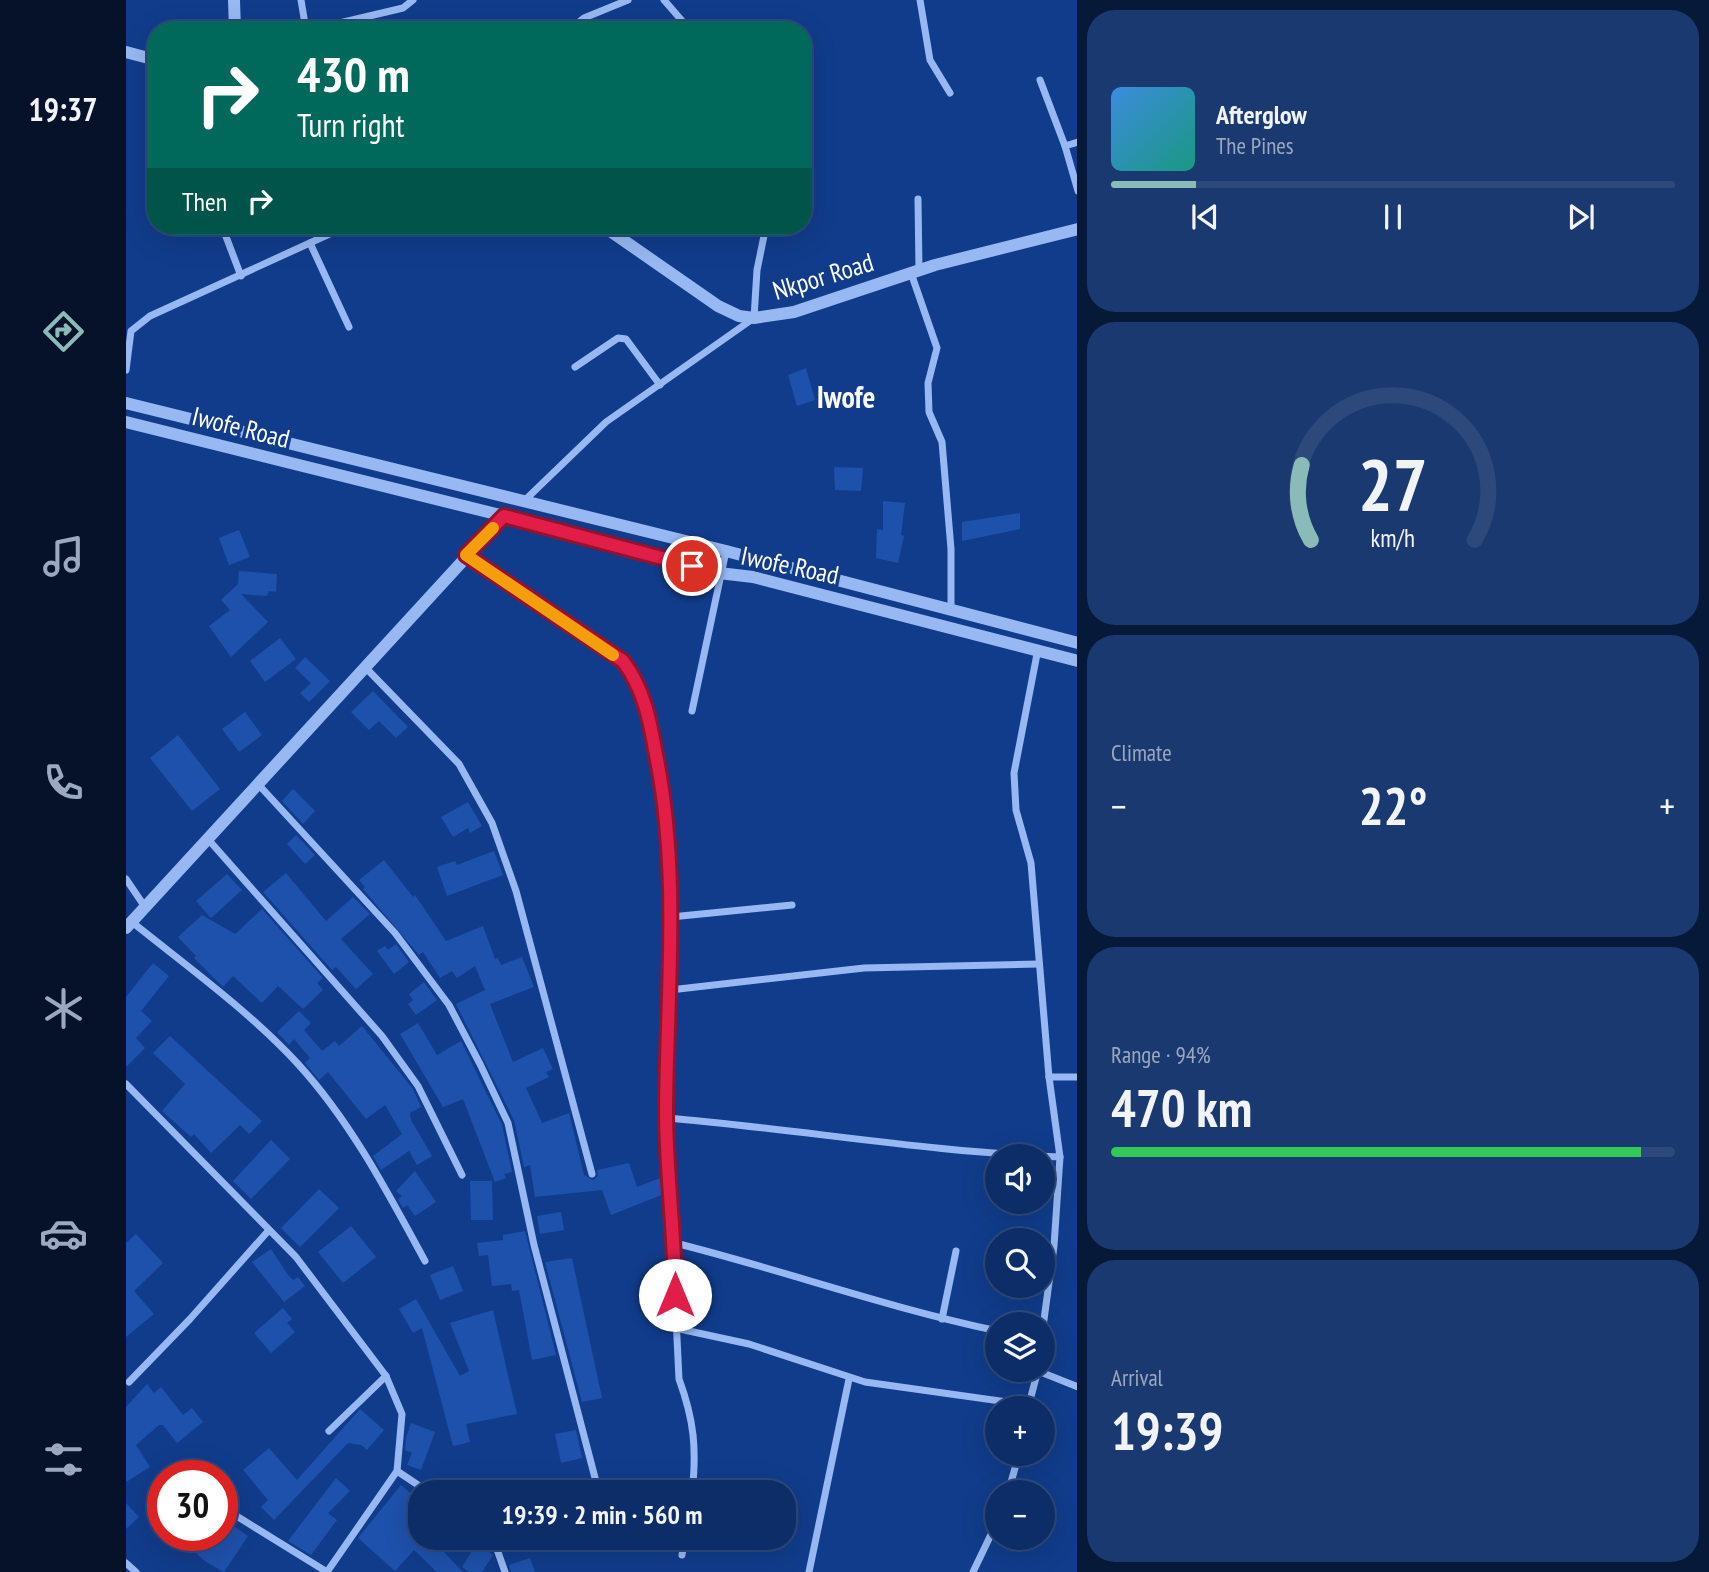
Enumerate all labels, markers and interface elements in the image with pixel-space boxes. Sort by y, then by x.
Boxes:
text: 430 m [297,42,410,106]
icon: right [182,49,273,140]
text: 19:37 [28,88,98,130]
text: Afterglow [1216,98,1307,131]
text: Turn right [297,104,405,146]
text: The Pines [1216,131,1294,160]
icon: right [241,182,279,220]
text: Then [182,185,227,218]
icon: previous [1186,198,1224,236]
icon: pause [1374,198,1412,236]
icon: next [1562,198,1600,236]
street label: Nkpor Road [769,245,877,307]
icon: directions [39,307,88,356]
district label: Iwofe [817,377,875,416]
street label: Iwofe Road [189,399,293,455]
text: 27 [1358,436,1428,530]
text: km/h [1371,521,1415,553]
icon: music [39,532,88,581]
pin [662,536,722,596]
street label: Iwofe Road [738,539,842,591]
icon: arrive [673,547,711,585]
text: Climate [1111,738,1172,767]
icon: phone [39,758,88,807]
text: 22° [1359,772,1427,839]
text: − [1111,781,1127,830]
text: + [1659,781,1675,830]
icon: climate [39,984,88,1033]
text: Range · 94% [1111,1040,1211,1069]
text: 470 km [1111,1074,1252,1141]
map controls [985,1144,1055,1550]
button: sound [985,1144,1055,1214]
icon: car [39,1209,88,1258]
button: search [985,1228,1055,1298]
position arrow [638,1258,712,1332]
button: layers [985,1312,1055,1382]
text: Arrival [1111,1363,1163,1392]
button: + [985,1396,1055,1466]
text: 19:39 [1111,1397,1223,1464]
icon: filters [39,1435,88,1484]
speed limit sign: 30 [147,1460,238,1551]
button: − [985,1480,1055,1550]
text: 19:39 · 2 min · 560 m [502,1498,702,1531]

